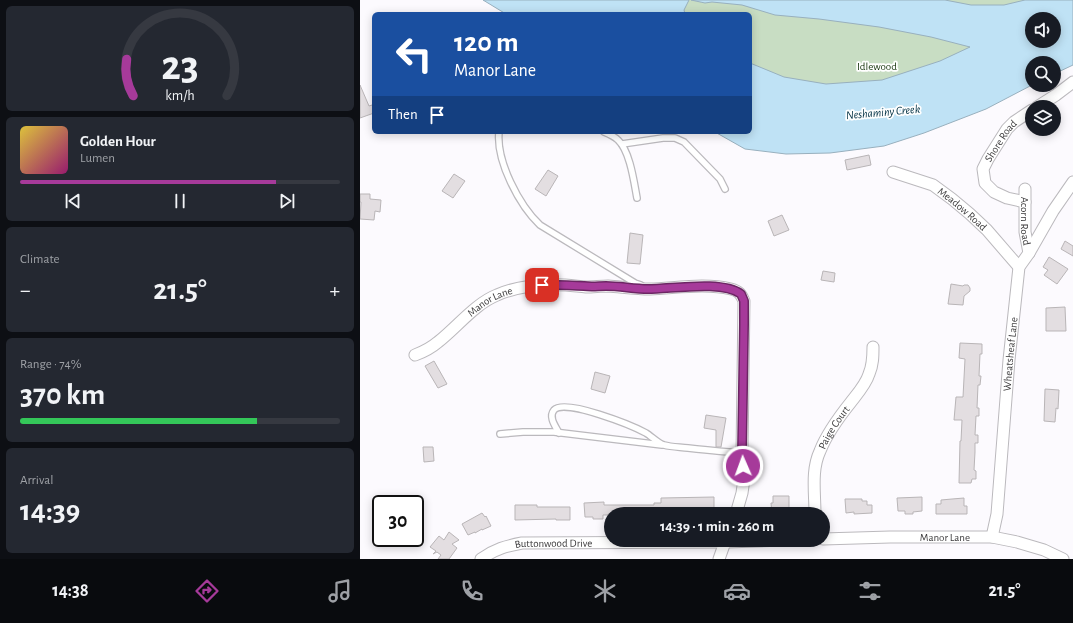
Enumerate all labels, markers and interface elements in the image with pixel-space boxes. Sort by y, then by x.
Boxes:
map controls [1025,12,1061,136]
button: sound [1025,12,1061,48]
icon: left [388,28,440,80]
text: 120 m [454,29,519,57]
text: 23 [161,46,199,87]
button: search [1025,56,1061,92]
park label: Idlewood [857,61,897,72]
text: Manor Lane [454,62,536,80]
text: km/h [165,89,195,103]
button: layers [1025,100,1061,136]
water label: Neshaminy Creek [845,103,921,121]
icon: arrive [426,104,448,126]
text: Then [388,107,418,122]
street label: Shore Road [983,118,1019,164]
text: Golden Hour [80,134,156,149]
text: Lumen [80,152,115,165]
street label: Meadow Road [936,185,989,233]
icon: previous [62,190,84,212]
icon: pause [169,190,191,212]
icon: next [276,190,298,212]
street label: Acorn Road [1019,197,1032,247]
text: Climate [20,253,59,266]
pin [525,268,559,302]
icon: arrive [531,274,553,296]
text: 21.5° [153,275,207,305]
text: − [20,279,31,301]
text: + [329,279,340,301]
street label: Manor Lane [465,285,514,319]
street label: Wheatsheaf Lane [1002,316,1020,392]
text: Range · 74% [20,358,82,371]
text: 370 km [20,380,105,410]
street label: Paige Court [816,404,852,451]
position arrow [722,445,764,487]
text: Arrival [20,474,53,487]
speed limit sign: 30 [372,495,424,547]
text: 14:39 [20,496,80,526]
text: 14:39 · 1 min · 260 m [660,519,774,534]
street label: Manor Lane [920,532,970,543]
street label: Buttonwood Drive [514,538,592,550]
icon: directions [193,577,221,605]
icon: music [326,577,354,605]
icon: phone [458,577,486,605]
icon: climate [591,577,619,605]
icon: car [723,577,751,605]
icon: filters [856,577,884,605]
text: 14:38 [52,582,89,600]
text: 21.5° [989,582,1021,600]

